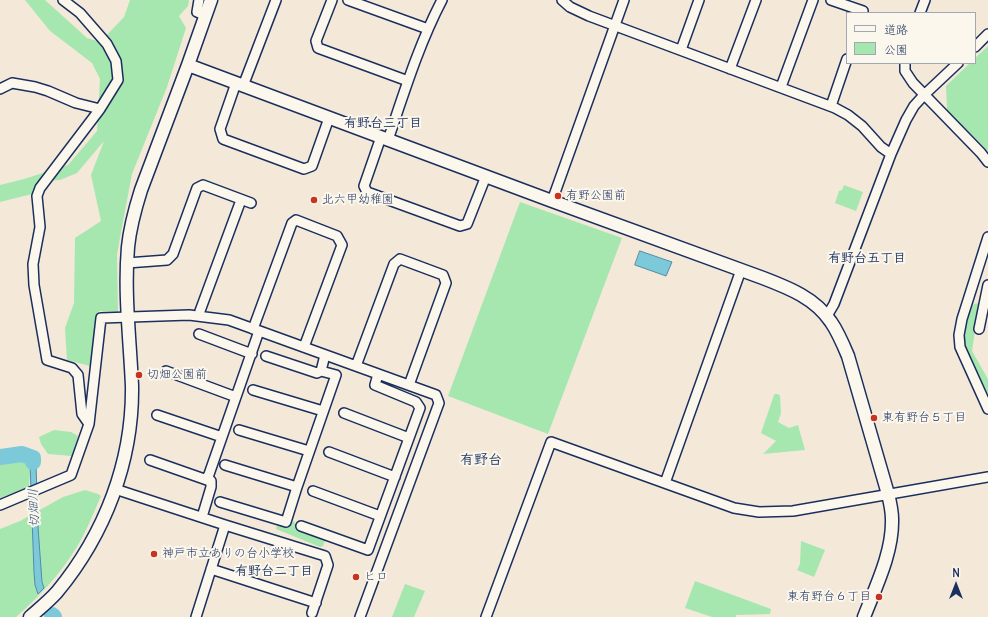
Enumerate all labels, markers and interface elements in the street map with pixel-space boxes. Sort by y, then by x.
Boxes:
legend [846,12,976,64]
text: 道路 [884,22,908,37]
text: 公園 [884,42,908,57]
district label: 有野台三丁目 [344,115,422,131]
place label: 有野公園前 [566,189,626,203]
marker: 有野公園前 [553,191,563,201]
place label: 北六甲幼稚園 [322,193,394,207]
marker: 北六甲幼稚園 [309,195,319,205]
district label: 有野台五丁目 [828,250,906,266]
place label: 切畑公園前 [147,368,207,382]
marker: 切畑公園前 [134,370,144,380]
place label: 東有野台５丁目 [882,411,966,425]
marker: 東有野台５丁目 [869,413,879,423]
district label: 有野台 [460,452,502,468]
water label: 切畑川 [26,488,42,528]
place label: 神戸市立ありの台小学校 [162,547,294,561]
marker: 神戸市立ありの台小学校 [149,549,159,559]
district label: 有野台二丁目 [235,563,313,579]
north arrow [936,565,976,605]
text: N [952,566,960,580]
place label: ヒロ [364,570,388,584]
marker: ヒロ [351,572,361,582]
place label: 東有野台６丁目 [787,590,871,604]
marker: 東有野台６丁目 [874,592,884,602]

